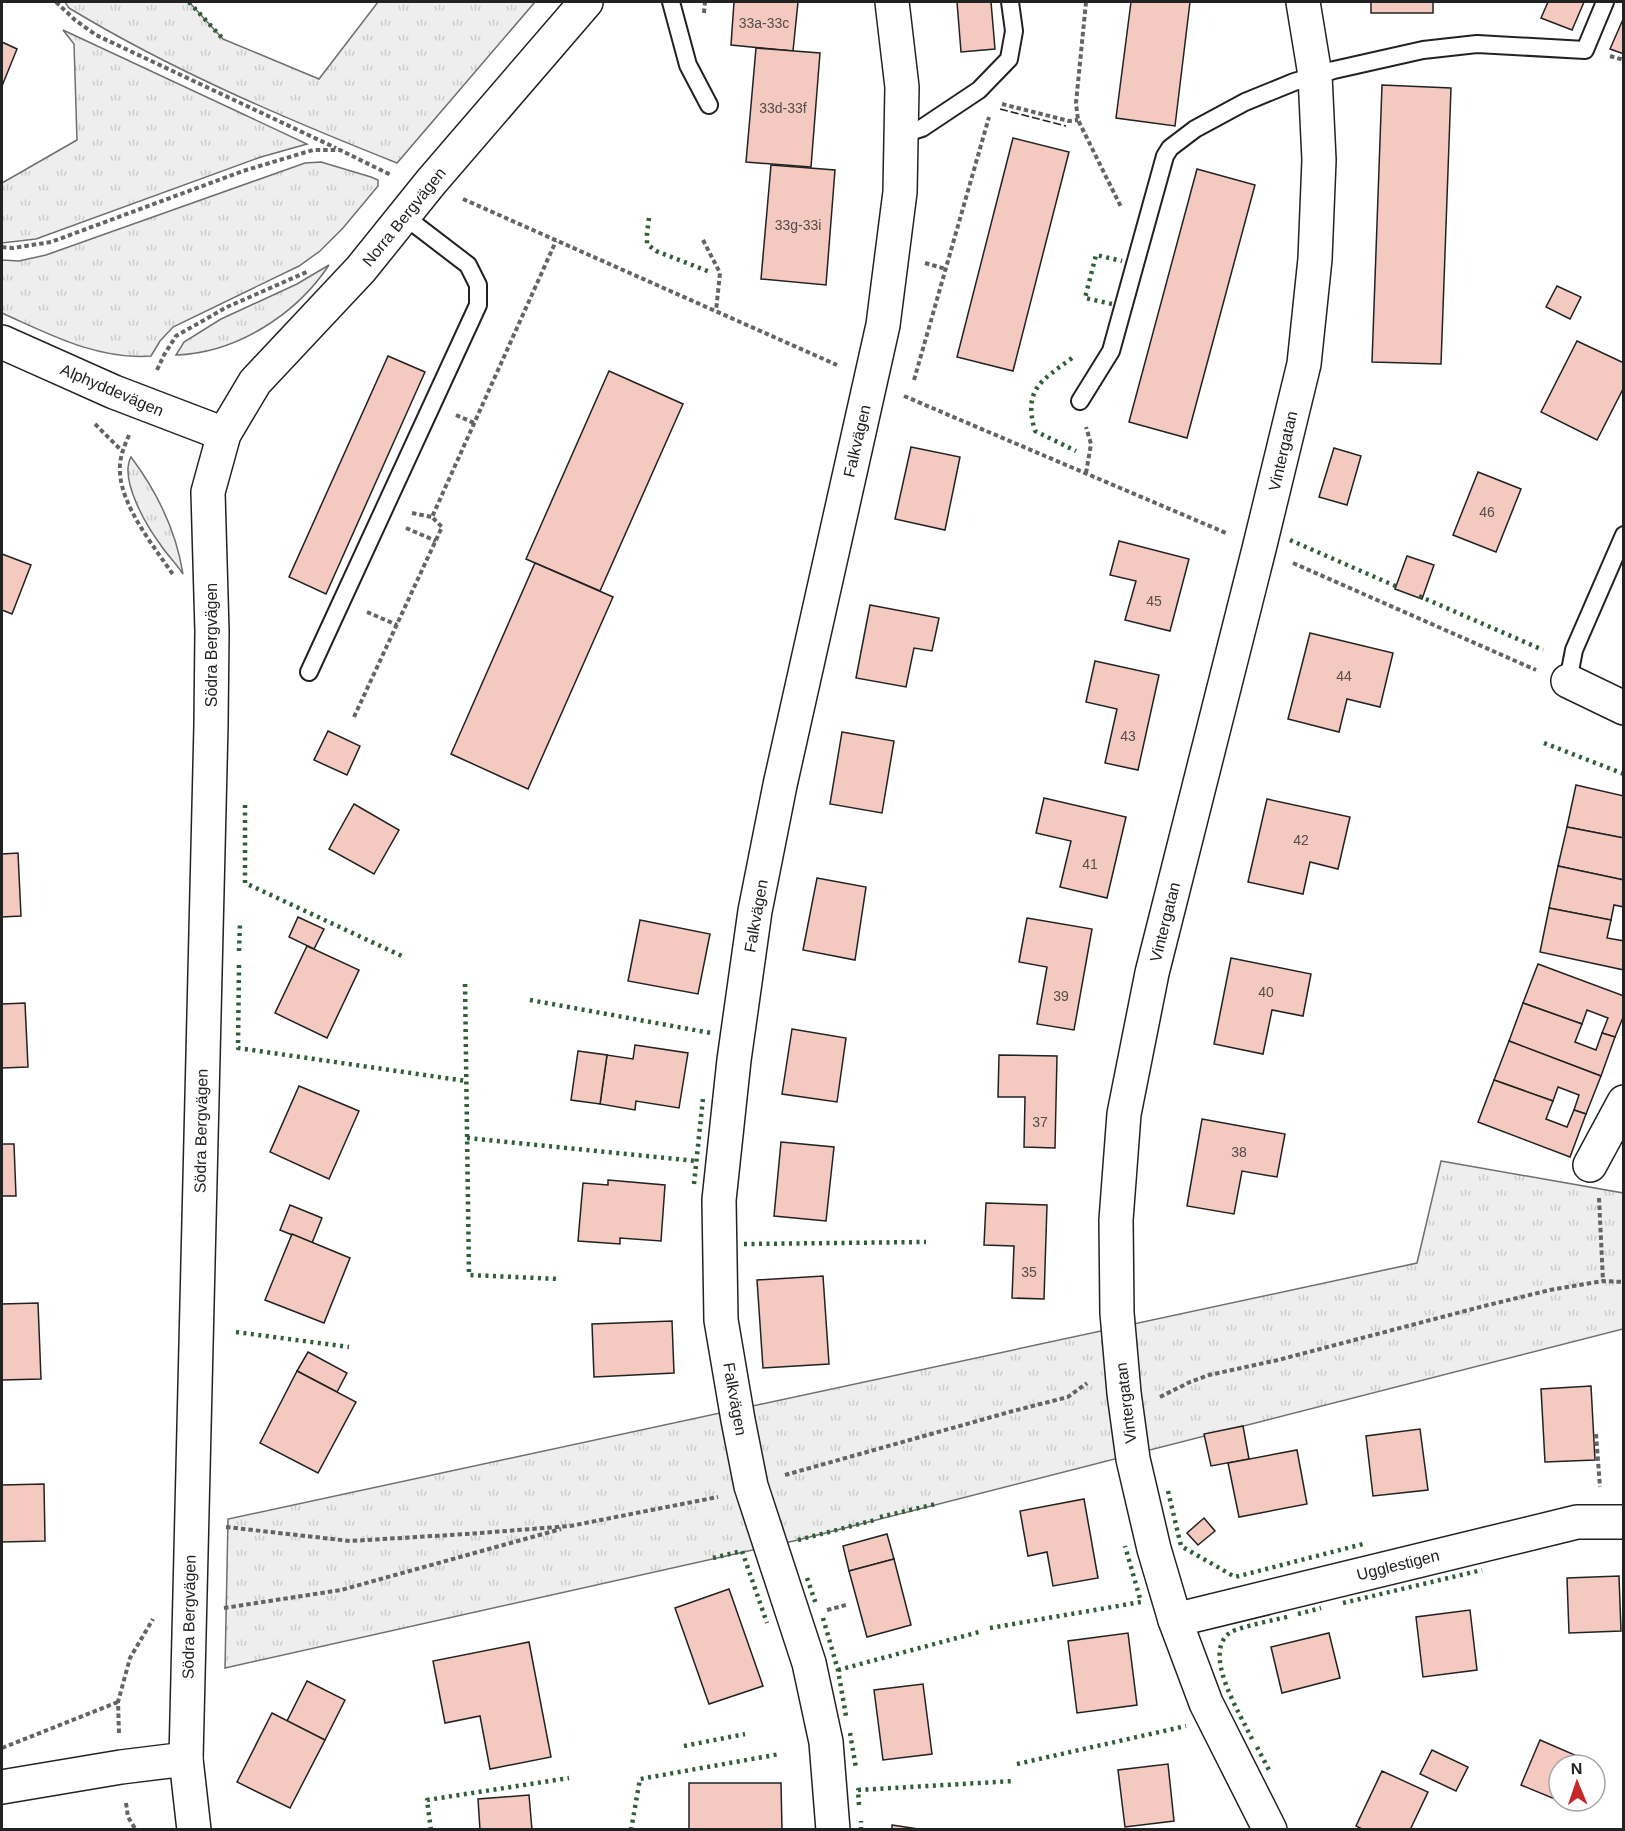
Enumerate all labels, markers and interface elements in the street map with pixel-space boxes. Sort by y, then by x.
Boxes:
house number: 33a-33c [739,15,789,31]
house number: 33d-33f [759,100,807,116]
street label: Norra Bergvägen [359,164,449,270]
house number: 33g-33i [775,217,821,233]
street label: Alphyddevägen [58,361,166,419]
street label: Falkvägen [840,403,874,479]
street label: Vintergatan [1266,409,1300,493]
house number: 46 [1479,504,1495,520]
street label: Södra Bergvägen [203,583,220,707]
house number: 45 [1146,593,1162,609]
house number: 44 [1336,668,1352,684]
house number: 43 [1120,728,1136,744]
house number: 42 [1293,832,1309,848]
house number: 41 [1082,856,1098,872]
street label: Falkvägen [741,878,771,954]
street label: Vintergatan [1147,880,1183,964]
house number: 40 [1258,984,1274,1000]
house number: 39 [1053,988,1069,1004]
street label: Södra Bergvägen [191,1069,211,1193]
house number: 37 [1032,1114,1048,1130]
house number: 38 [1231,1144,1247,1160]
house number: 35 [1021,1264,1037,1280]
street label: Falkvägen [720,1361,750,1437]
street label: Vintergatan [1113,1361,1139,1445]
street label: Ugglestigen [1355,1547,1441,1583]
street label: Södra Bergvägen [179,1555,199,1679]
north arrow [1547,1753,1607,1813]
text: N [1570,1760,1583,1777]

